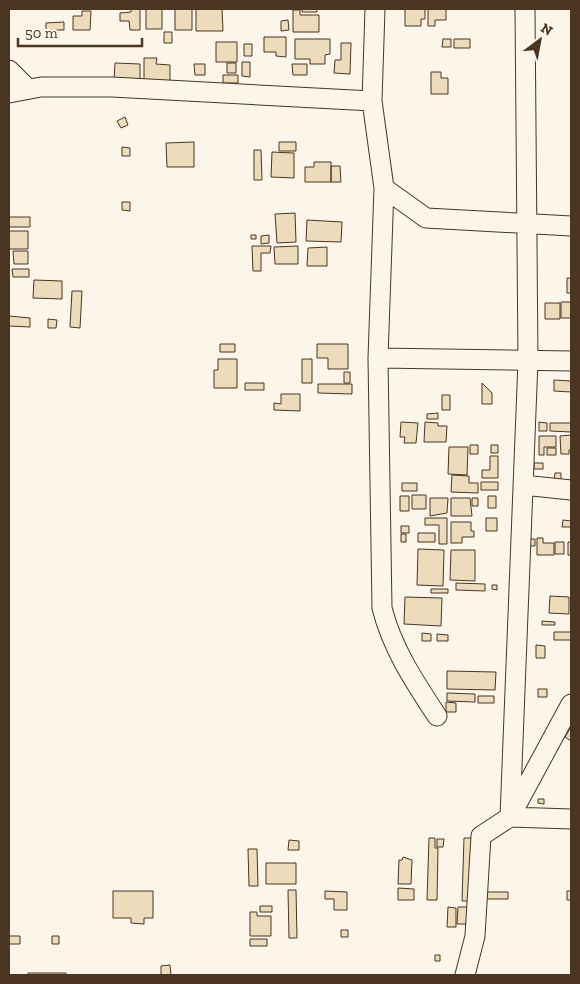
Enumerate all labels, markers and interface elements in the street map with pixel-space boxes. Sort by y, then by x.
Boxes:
scale bar [18,15,141,47]
north arrow [515,15,565,65]
text: N [538,19,556,40]
text: 50 m [25,24,58,42]

